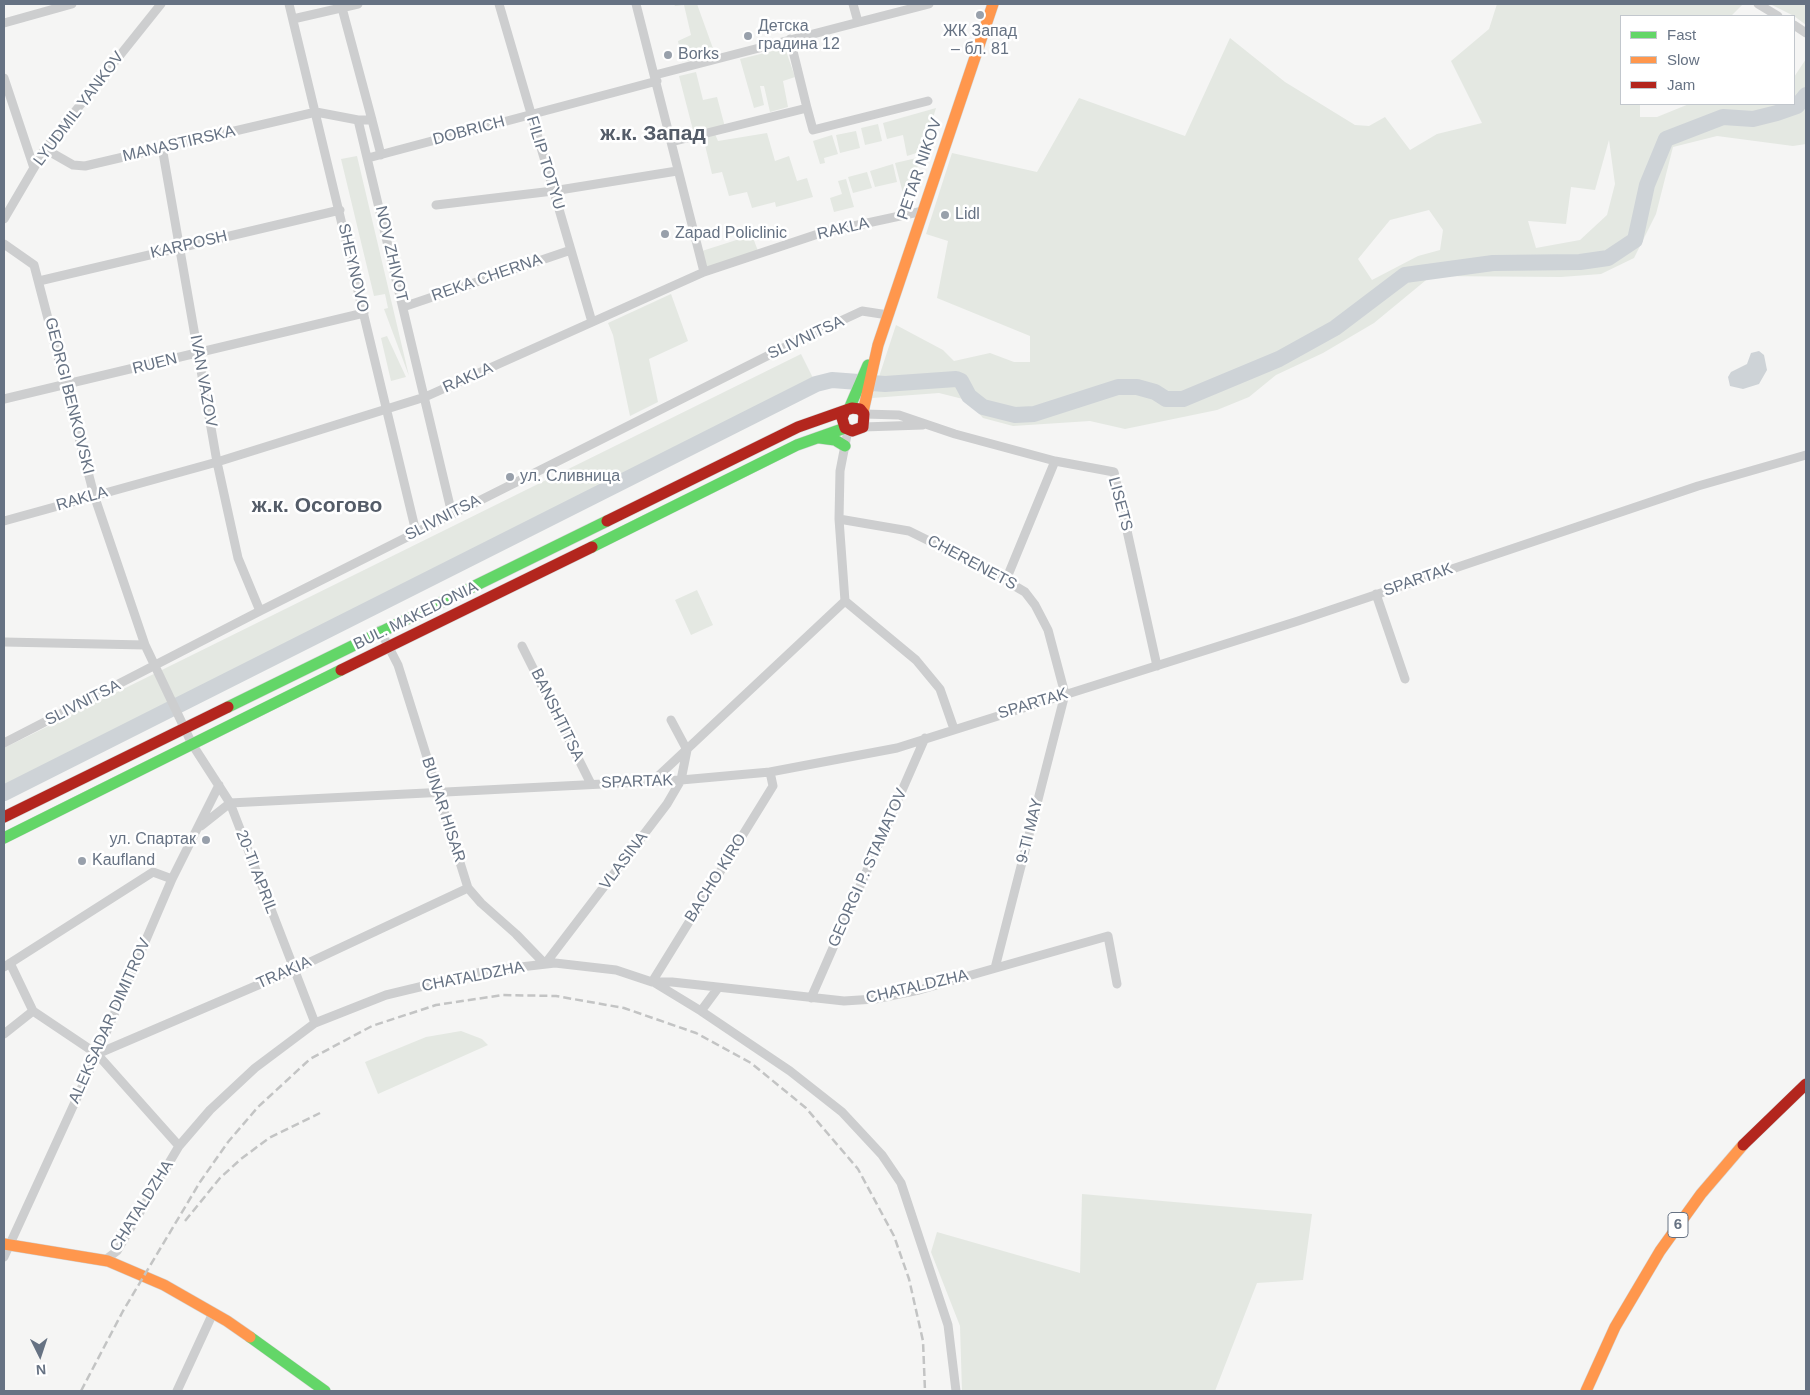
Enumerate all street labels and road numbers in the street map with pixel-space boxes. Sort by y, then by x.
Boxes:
street label: LYUDMIL YANKOV [30,48,128,170]
street label: DOBRICH [431,112,507,150]
street label: FILIP TOTYU [522,114,568,212]
street label: PETAR NIKOV [894,116,946,222]
street label: MANASTIRSKA [121,122,237,166]
street label: NOV ZHIVOT [371,204,411,304]
street label: RAKLA [815,214,871,244]
street label: SHEYNOVO [333,222,373,314]
street label: KARPOSH [149,227,229,263]
street label: REKA CHERNA [429,250,545,306]
street label: SLIVNITSA [765,312,847,364]
street label: GEORGI BENKOVSKI [40,316,98,476]
street label: IVAN VAZOV [185,333,221,429]
street label: RUEN [131,349,179,379]
street label: RAKLA [440,359,496,397]
street label: LISETS [1104,475,1136,533]
street label: RAKLA [54,483,110,515]
street label: SLIVNITSA [402,491,484,545]
street label: CHERENETS [924,531,1020,595]
street label: SPARTAK [1381,559,1455,601]
street label: BUL. MAKEDONIA [351,578,481,654]
street label: BANSHTITSA [526,666,588,764]
street label: SLIVNITSA [42,676,124,730]
street label: SPARTAK [996,684,1070,724]
street label: BUNAR HISAR [417,755,469,865]
street label: SPARTAK [601,771,673,793]
street label: GEORGI P. STAMATOV [824,786,912,950]
street label: 9-TI MAY [1013,796,1047,866]
street label: 20-TI APRIL [231,827,281,917]
street label: VLASINA [596,828,652,894]
street label: BACHO KIRO [681,830,751,926]
street label: ALEKSADAR DIMITROV [65,935,155,1107]
street label: TRAKIA [254,952,314,994]
street label: CHATALDZHA [420,958,526,996]
street label: CHATALDZHA [864,966,970,1008]
street label: CHATALDZHA [106,1157,178,1255]
road number: 6 [1668,1212,1688,1238]

